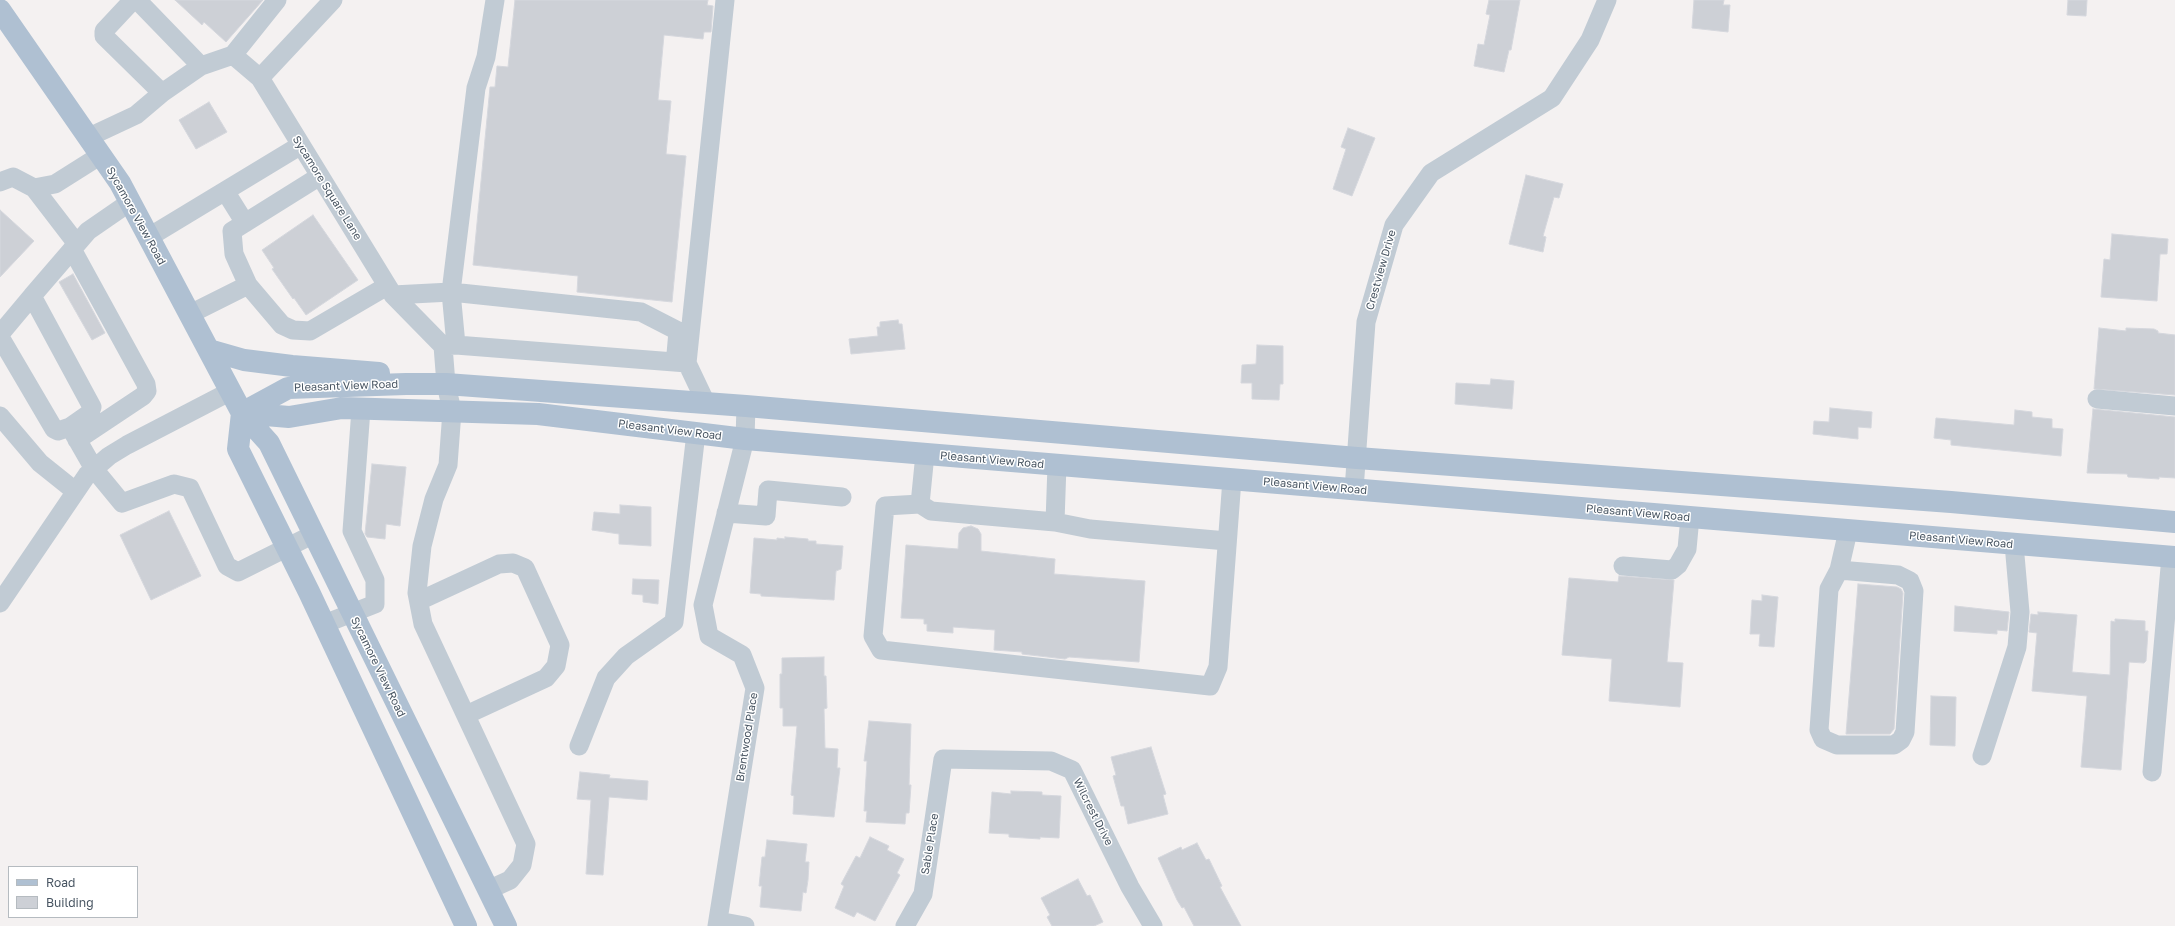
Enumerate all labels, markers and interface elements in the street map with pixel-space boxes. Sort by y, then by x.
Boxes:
street label: Sycamore Square Lane [289,133,365,243]
street label: Sycamore View Road [104,165,168,267]
street label: Crestview Drive [1363,228,1399,312]
street label: Pleasant View Road [294,378,398,394]
street label: Pleasant View Road [617,417,723,443]
street label: Pleasant View Road [939,449,1045,471]
street label: Pleasant View Road [1262,475,1368,497]
street label: Pleasant View Road [1585,502,1691,524]
street label: Pleasant View Road [1908,529,2014,551]
street label: Sycamore View Road [348,615,408,719]
street label: Brentwood Place [733,692,761,782]
street label: Wilcrest Drive [1070,776,1116,848]
street label: Sable Place [919,812,941,876]
legend [8,866,138,918]
text: Road [46,875,75,890]
text: Building [46,895,94,910]

